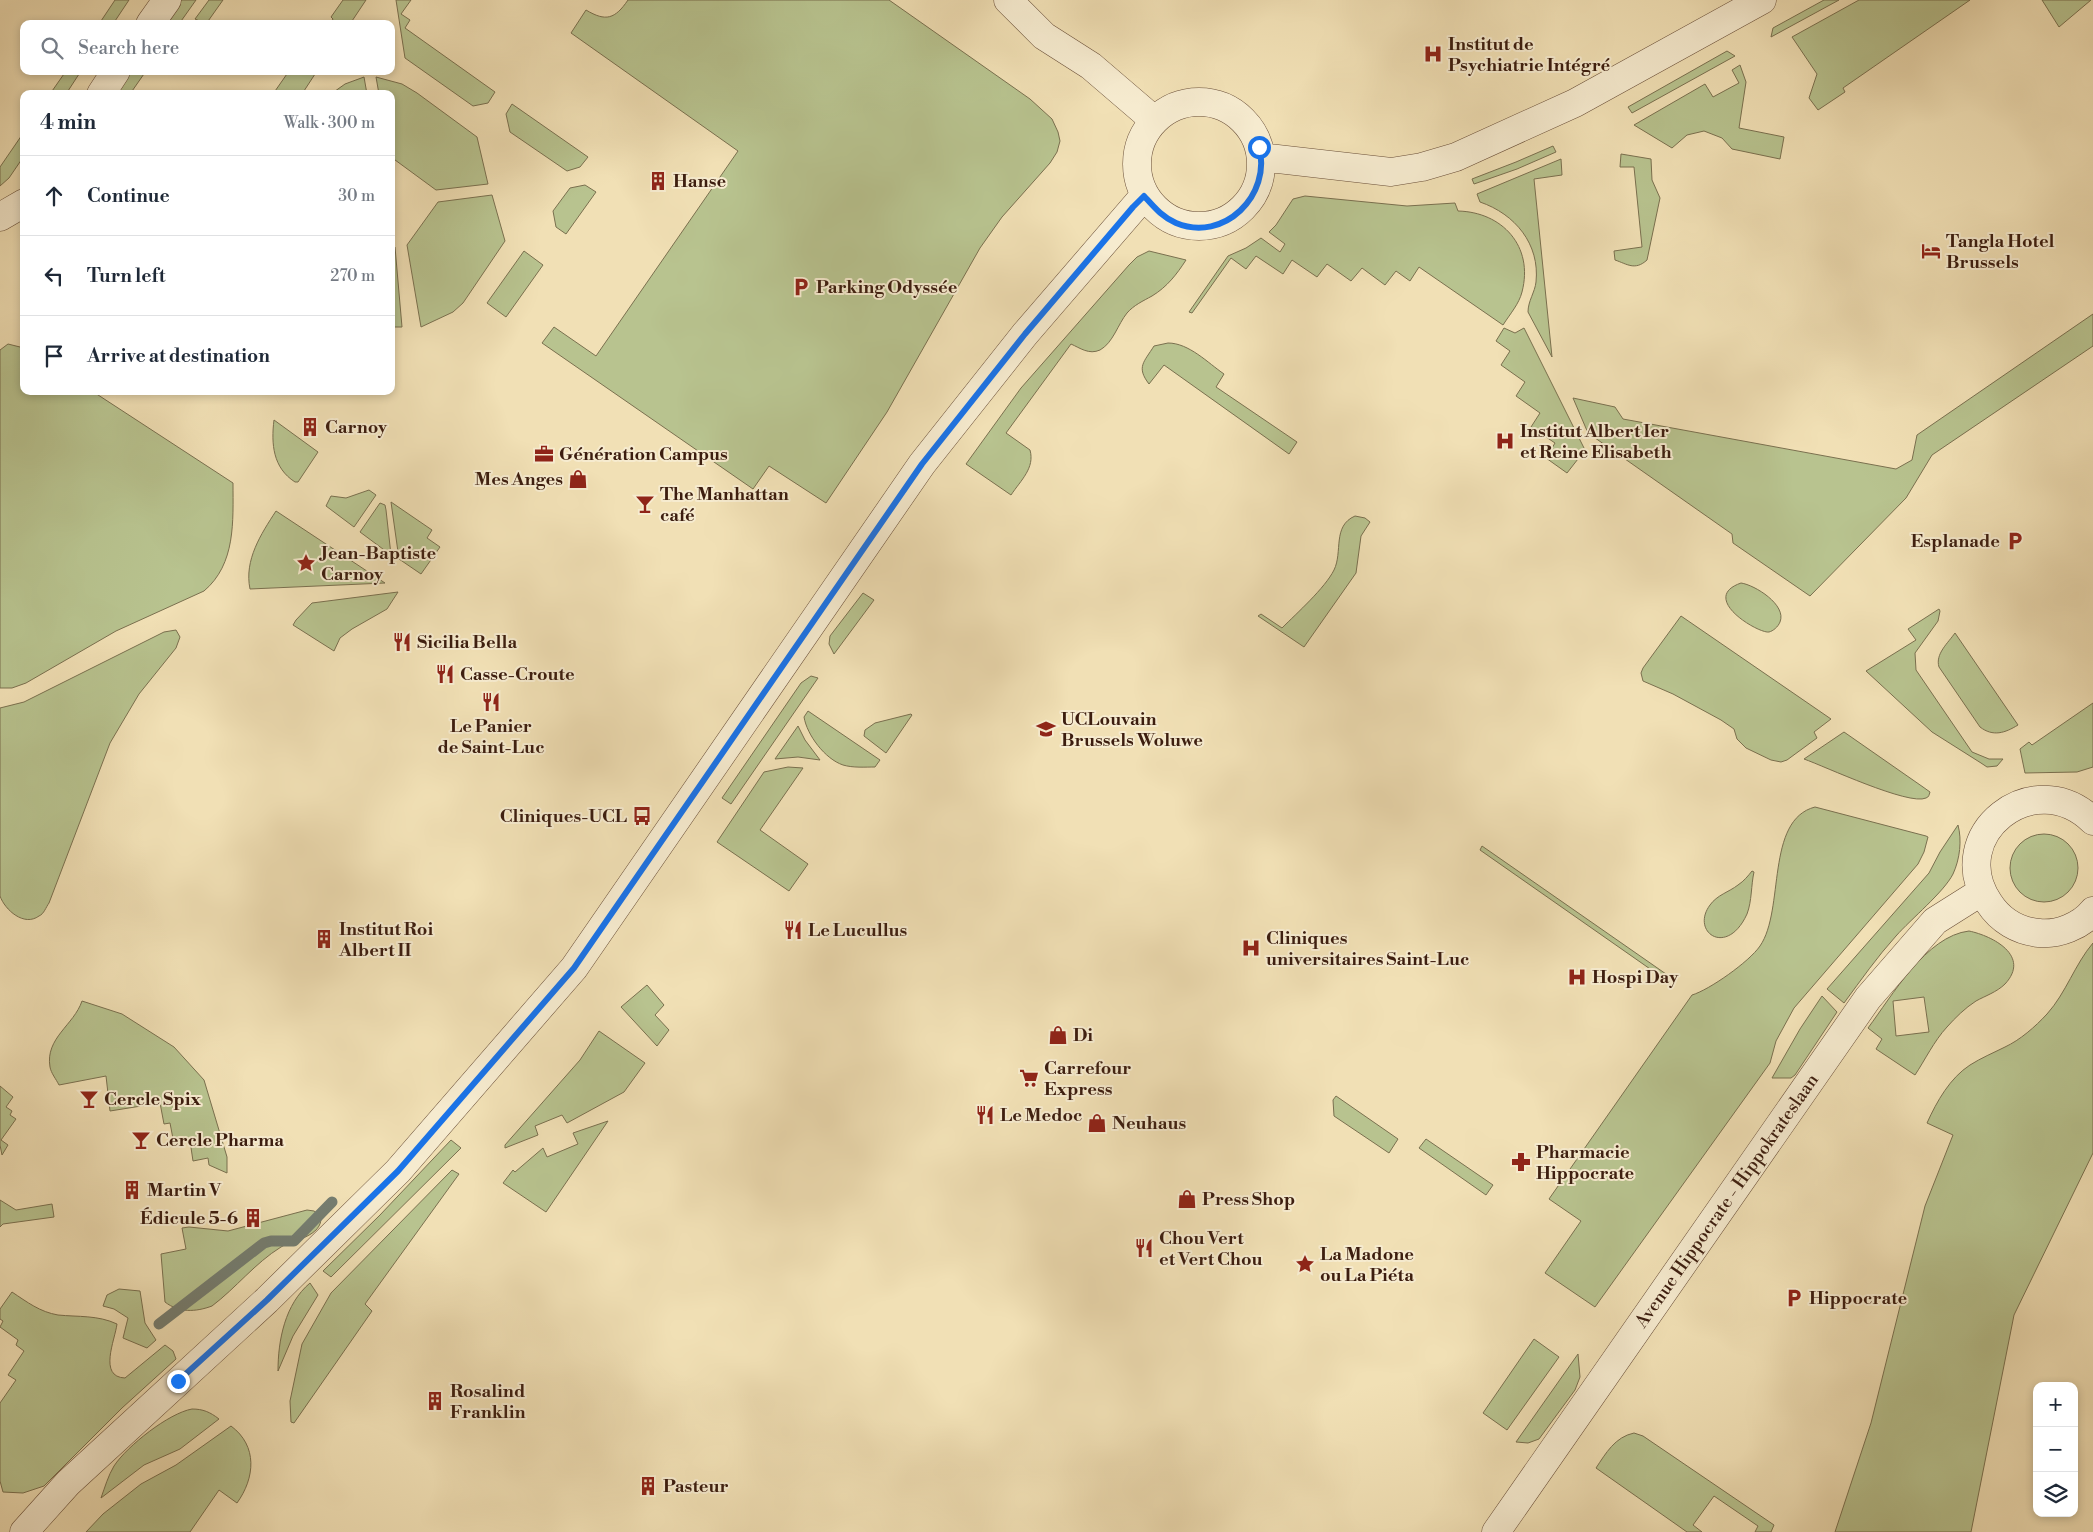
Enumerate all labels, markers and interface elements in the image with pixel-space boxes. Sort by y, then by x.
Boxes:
search box [20,20,395,75]
place label: Institut de Psychiatrie Intégré [1448,33,1611,77]
icon: search [38,34,66,62]
text: Search here [78,36,179,60]
hospital icon: Institut de Psychiatrie Intégré [1422,43,1444,65]
text: 4 min [40,110,96,136]
text: Walk · 300 m [284,113,375,133]
route start [1248,136,1271,159]
building icon: Hanse [647,170,669,192]
place label: Hanse [673,170,726,193]
icon: ahead [40,182,68,210]
text: Continue [87,184,170,208]
text: 30 m [338,186,375,206]
place label: Tangla Hotel Brussels [1946,230,2055,274]
hotel icon: Tangla Hotel Brussels [1920,240,1942,262]
icon: left [40,262,68,290]
text: Turn left [87,264,166,288]
text: 270 m [330,266,375,286]
parking icon: Parking Odyssée [790,276,812,298]
place label: Parking Odyssée [816,276,958,299]
icon: arrive [40,342,68,370]
text: Arrive at destination [87,344,270,368]
building icon: Carnoy [299,416,321,438]
place label: Carnoy [325,416,388,439]
place label: Institut Albert Ier et Reine Elisabeth [1520,420,1672,464]
hospital icon: Institut Albert Ier et Reine Elisabeth [1494,430,1516,452]
office icon: Génération Campus [533,443,555,465]
place label: Génération Campus [559,443,728,466]
place label: Mes Anges [475,468,563,491]
shop icon: Mes Anges [567,468,589,490]
place label: The Manhattan café [660,483,789,527]
bar icon: The Manhattan café [634,493,656,515]
place label: Esplanade [1911,530,2000,553]
parking icon: Esplanade [2004,530,2026,552]
place label: Jean-Baptiste Carnoy [318,542,436,586]
place icon: Jean-Baptiste Carnoy [295,552,317,574]
restaurant icon: Sicilia Bella [391,631,413,653]
place label: Sicilia Bella [417,631,517,654]
restaurant icon: Casse-Croute [434,663,456,685]
place label: Casse-Croute [460,663,575,686]
restaurant icon: Le Panier de Saint-Luc [480,691,502,713]
place label: UCLouvain Brussels Woluwe [1061,708,1203,752]
place label: Le Panier de Saint-Luc [437,715,545,759]
school or university icon: UCLouvain Brussels Woluwe [1035,718,1057,740]
place label: Cliniques-UCL [500,805,627,828]
bus stop icon: Cliniques-UCL [631,805,653,827]
place label: Institut Roi Albert II [338,918,433,962]
restaurant icon: Le Lucullus [782,919,804,941]
place label: Le Lucullus [808,919,908,942]
place label: Cliniques universitaires Saint-Luc [1266,927,1469,971]
building icon: Institut Roi Albert II [313,928,335,950]
hospital icon: Cliniques universitaires Saint-Luc [1240,937,1262,959]
hospital icon: Hospi Day [1566,966,1588,988]
place label: Hospi Day [1592,966,1679,989]
shop icon: Di [1047,1024,1069,1046]
place label: Di [1073,1024,1093,1047]
place label: Carrefour Express [1044,1057,1131,1101]
supermarket icon: Carrefour Express [1018,1067,1040,1089]
street label: Avenue Hippocrate - Hippokrateslaan [1630,1069,1824,1333]
bar icon: Cercle Spix [78,1088,100,1110]
place label: Cercle Spix [104,1088,202,1111]
restaurant icon: Le Medoc [974,1104,996,1126]
place label: Le Medoc [1000,1104,1082,1127]
shop icon: Neuhaus [1086,1112,1108,1134]
place label: Neuhaus [1112,1112,1186,1135]
bar icon: Cercle Pharma [130,1129,152,1151]
place label: Cercle Pharma [156,1129,284,1152]
place label: Pharmacie Hippocrate [1536,1141,1635,1185]
pharmacy icon: Pharmacie Hippocrate [1510,1151,1532,1173]
building icon: Martin V [121,1179,143,1201]
place label: Martin V [147,1179,222,1202]
shop icon: Press Shop [1176,1188,1198,1210]
place label: Press Shop [1202,1188,1295,1211]
place label: Édicule 5-6 [140,1207,238,1230]
building icon: Édicule 5-6 [242,1207,264,1229]
place label: Chou Vert et Vert Chou [1159,1227,1263,1271]
restaurant icon: Chou Vert et Vert Chou [1133,1237,1155,1259]
place label: La Madone ou La Piéta [1320,1243,1414,1287]
place icon: La Madone ou La Piéta [1294,1253,1316,1275]
parking icon: Hippocrate [1783,1287,1805,1309]
place label: Hippocrate [1809,1287,1908,1310]
route end [167,1370,190,1393]
place label: Rosalind Franklin [450,1380,526,1424]
map controls [2033,1382,2078,1517]
button: + [2033,1382,2078,1427]
building icon: Rosalind Franklin [424,1390,446,1412]
button: − [2033,1427,2078,1472]
button: layers [2033,1472,2078,1517]
building icon: Pasteur [637,1475,659,1497]
place label: Pasteur [663,1475,729,1498]

